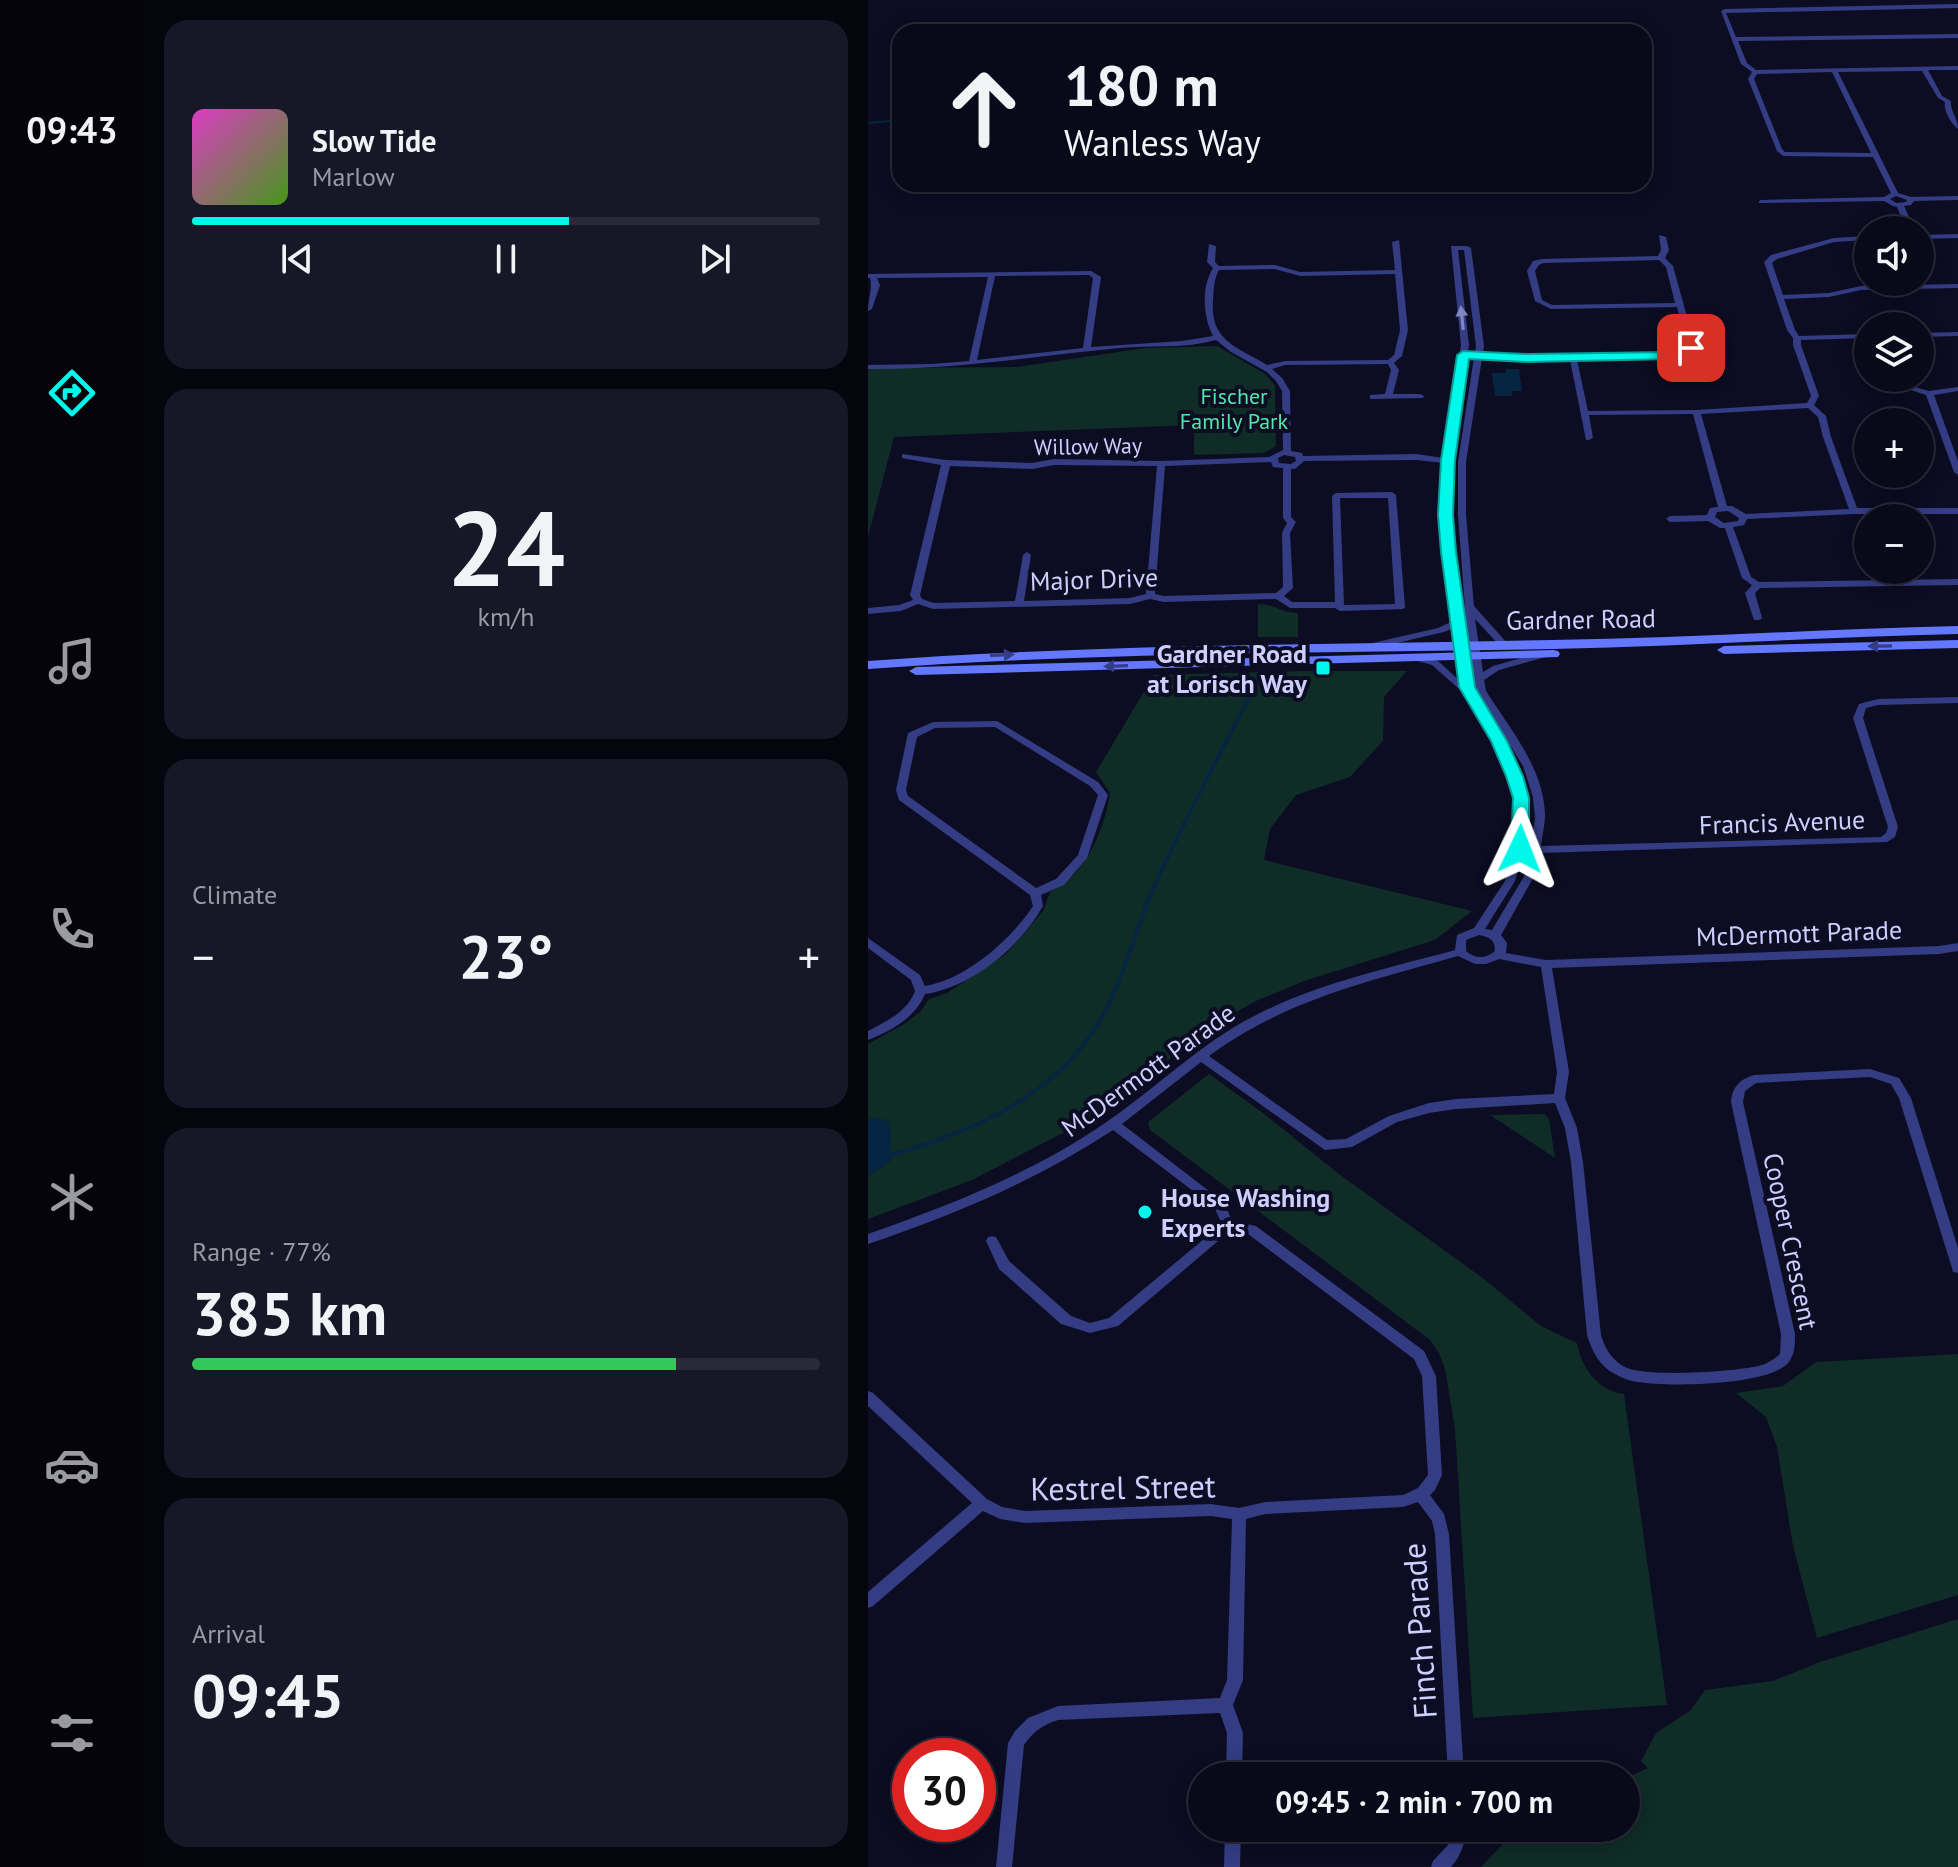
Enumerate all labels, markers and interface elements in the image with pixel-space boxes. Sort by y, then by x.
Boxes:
text: 180 m [1064,49,1219,121]
icon: ahead [932,56,1036,160]
text: 09:43 [26,106,118,153]
text: Wanless Way [1064,119,1261,166]
text: Slow Tide [312,121,437,160]
text: Marlow [312,160,395,193]
map controls [1854,216,1934,584]
button: sound [1854,216,1934,296]
icon: previous [275,237,319,281]
icon: pause [484,237,528,281]
icon: next [693,237,737,281]
one-way arrow [1455,305,1468,330]
button: layers [1854,312,1934,392]
pin [1657,314,1725,382]
icon: arrive [1669,326,1713,370]
icon: directions [44,365,100,421]
park label: Fischer Family Park [1180,382,1289,435]
button: + [1854,408,1934,488]
street label: Willow Way [1034,431,1143,461]
text: 24 [447,480,565,615]
button: − [1854,504,1934,584]
street label: Major Drive [1029,560,1159,598]
text: km/h [478,600,535,633]
street label: Gardner Road [1506,601,1656,637]
icon: music [44,633,100,689]
place label: Gardner Road at Lorisch Way [1147,637,1308,700]
one-way arrow [1867,639,1892,652]
one-way arrow [990,648,1015,661]
one-way arrow [1103,659,1128,672]
marker: Gardner Road at Lorisch Way [1314,659,1332,677]
street label: Francis Avenue [1698,803,1866,841]
position arrow [1478,807,1562,891]
text: Climate [192,878,277,911]
icon: phone [44,901,100,957]
street label: McDermott Parade [1695,913,1903,953]
text: 23° [459,917,553,995]
text: − [192,928,214,985]
text: + [798,928,820,985]
street label: McDermott Parade [1055,996,1241,1144]
street label: Cooper Crescent [1756,1150,1826,1332]
icon: climate [44,1169,100,1225]
place label: House Washing Experts [1161,1181,1330,1244]
marker: House Washing Experts [1136,1203,1154,1221]
text: Range · 77% [192,1235,331,1268]
text: 385 km [192,1274,387,1352]
icon: car [44,1437,100,1493]
street label: Kestrel Street [1030,1464,1216,1510]
street label: Finch Parade [1392,1542,1446,1720]
text: Arrival [192,1617,265,1650]
text: 09:45 [192,1656,344,1734]
icon: filters [44,1705,100,1761]
speed limit sign: 30 [892,1738,996,1842]
text: 09:45 · 2 min · 700 m [1275,1782,1553,1821]

